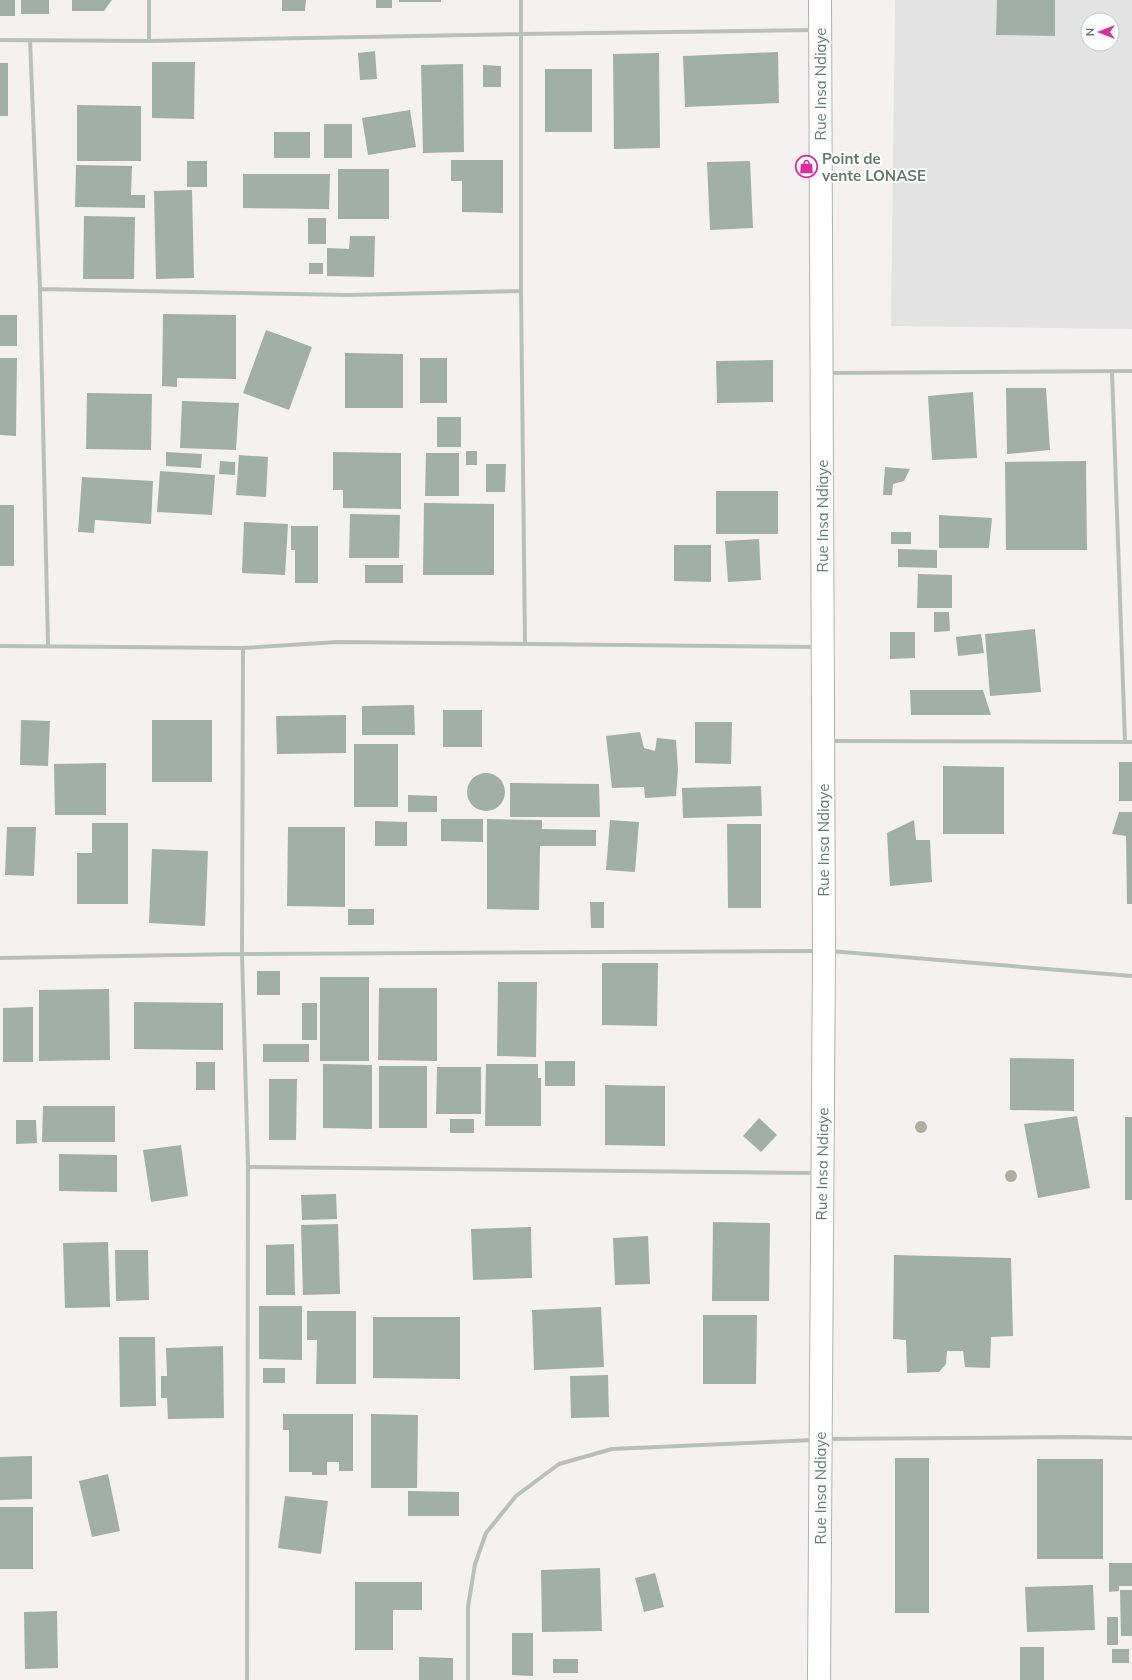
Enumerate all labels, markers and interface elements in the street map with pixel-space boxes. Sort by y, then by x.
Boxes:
north arrow [1080,12,1120,52]
street label: Rue Insa Ndiaye [811,28,830,140]
text: N [1083,28,1097,36]
place label: Point de vente LONASE [821,149,926,185]
shop icon: Point de vente LONASE [793,154,819,180]
street label: Rue Insa Ndiaye [813,460,832,572]
street label: Rue Insa Ndiaye [814,784,833,896]
street label: Rue Insa Ndiaye [812,1107,832,1221]
street label: Rue Insa Ndiaye [811,1432,830,1544]

